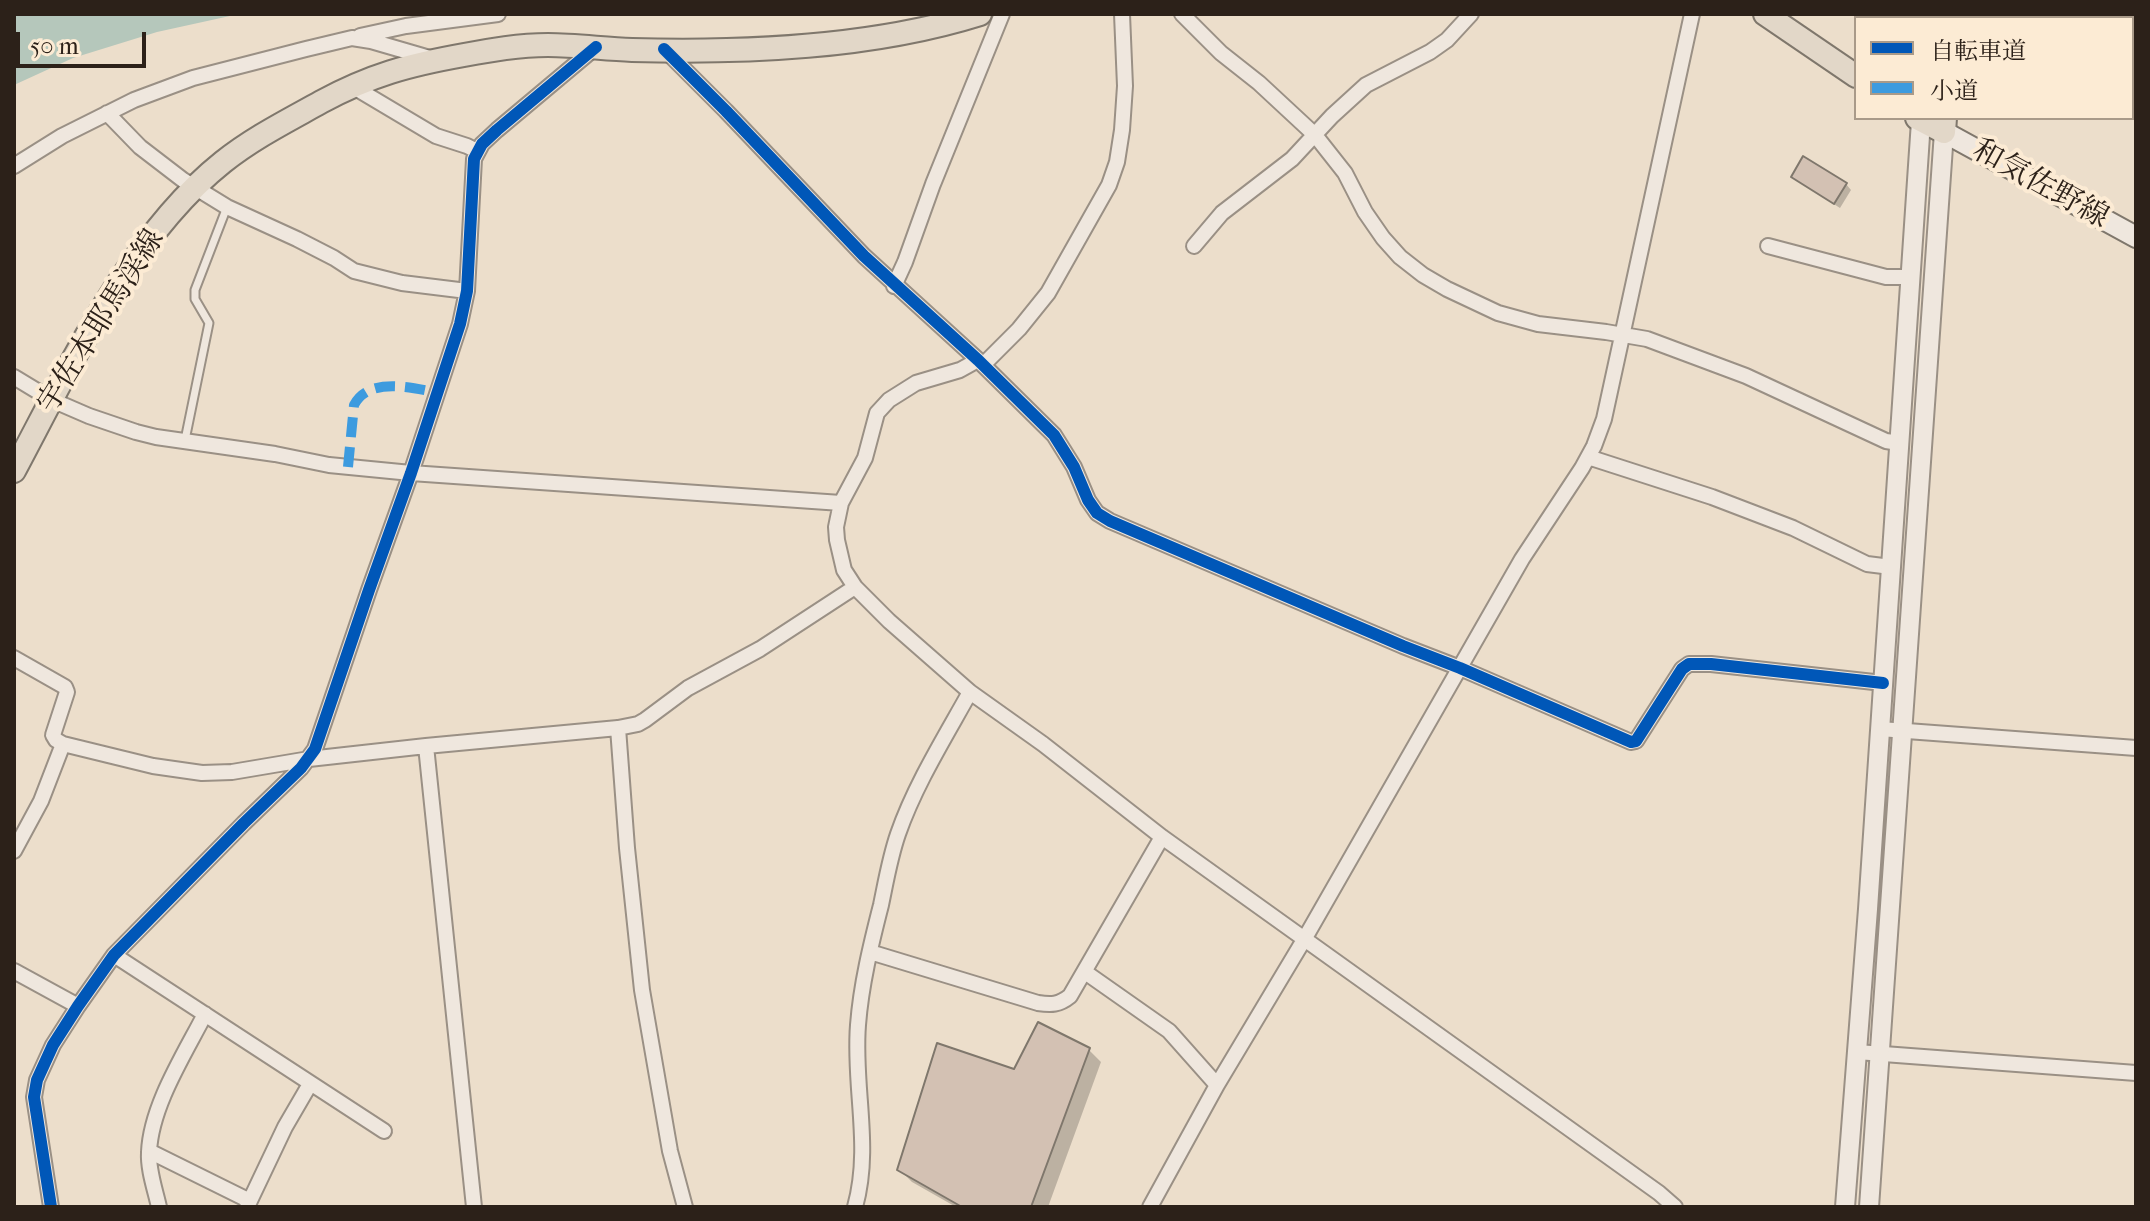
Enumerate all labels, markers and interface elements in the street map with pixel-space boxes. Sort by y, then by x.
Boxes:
scale bar [20,16,150,66]
legend [1854,16,2134,120]
text: 50 m [30,32,79,60]
text: 自転車道 [1930,37,2026,65]
text: 小道 [1930,77,1978,105]
street label: 和気佐野線 [1966,133,2114,237]
street label: 宇佐本耶馬渓線 [31,223,173,421]

